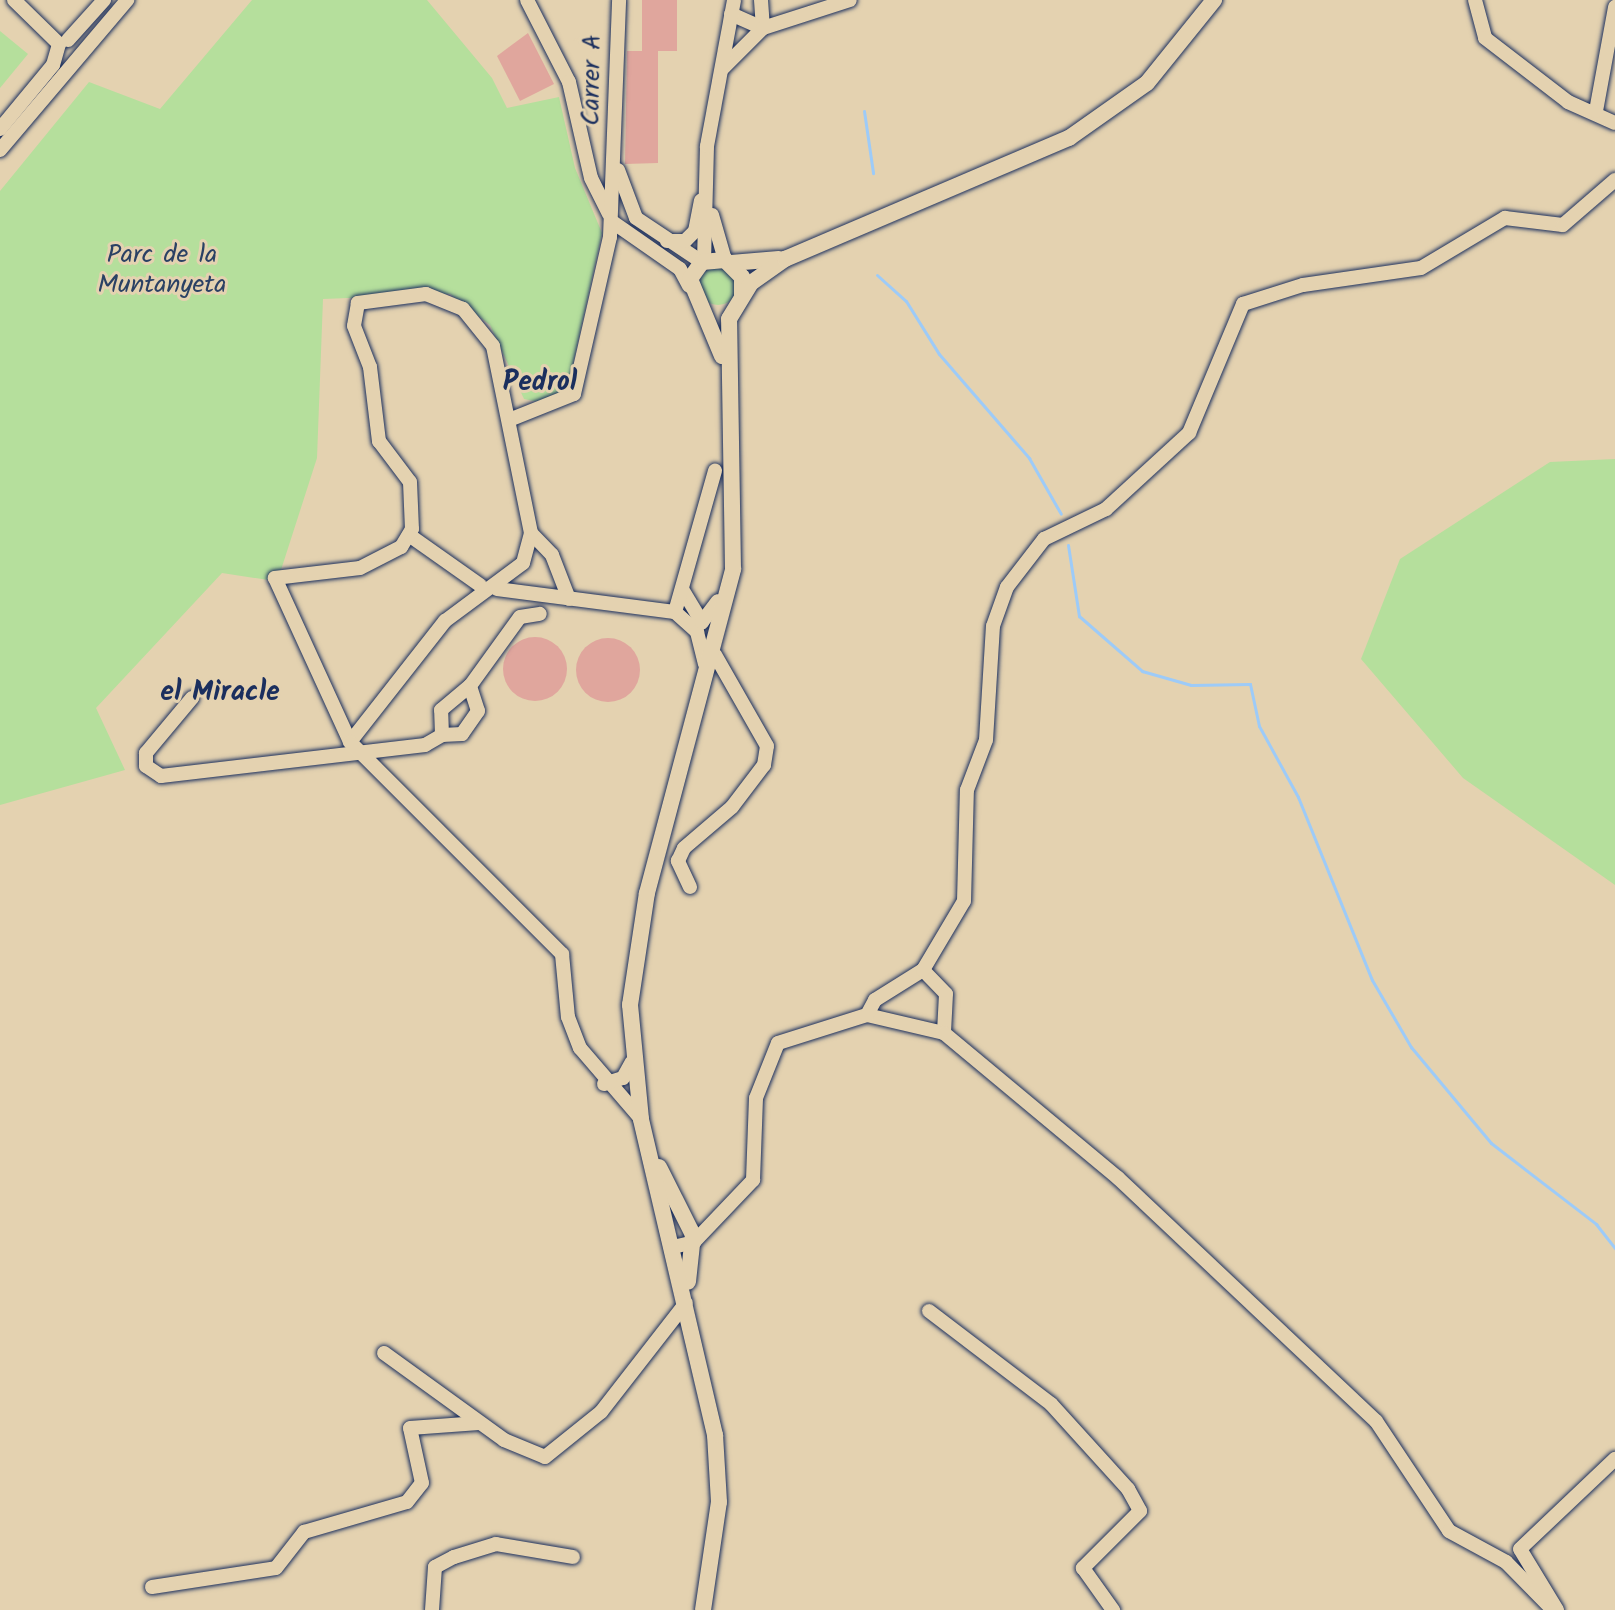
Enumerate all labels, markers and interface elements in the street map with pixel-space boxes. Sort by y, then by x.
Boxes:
street label: Carrer A [577,34,609,126]
park label: Parc de la Muntanyeta [97,240,227,302]
district label: Pedrol [503,366,577,400]
district label: el Miracle [160,676,280,710]

